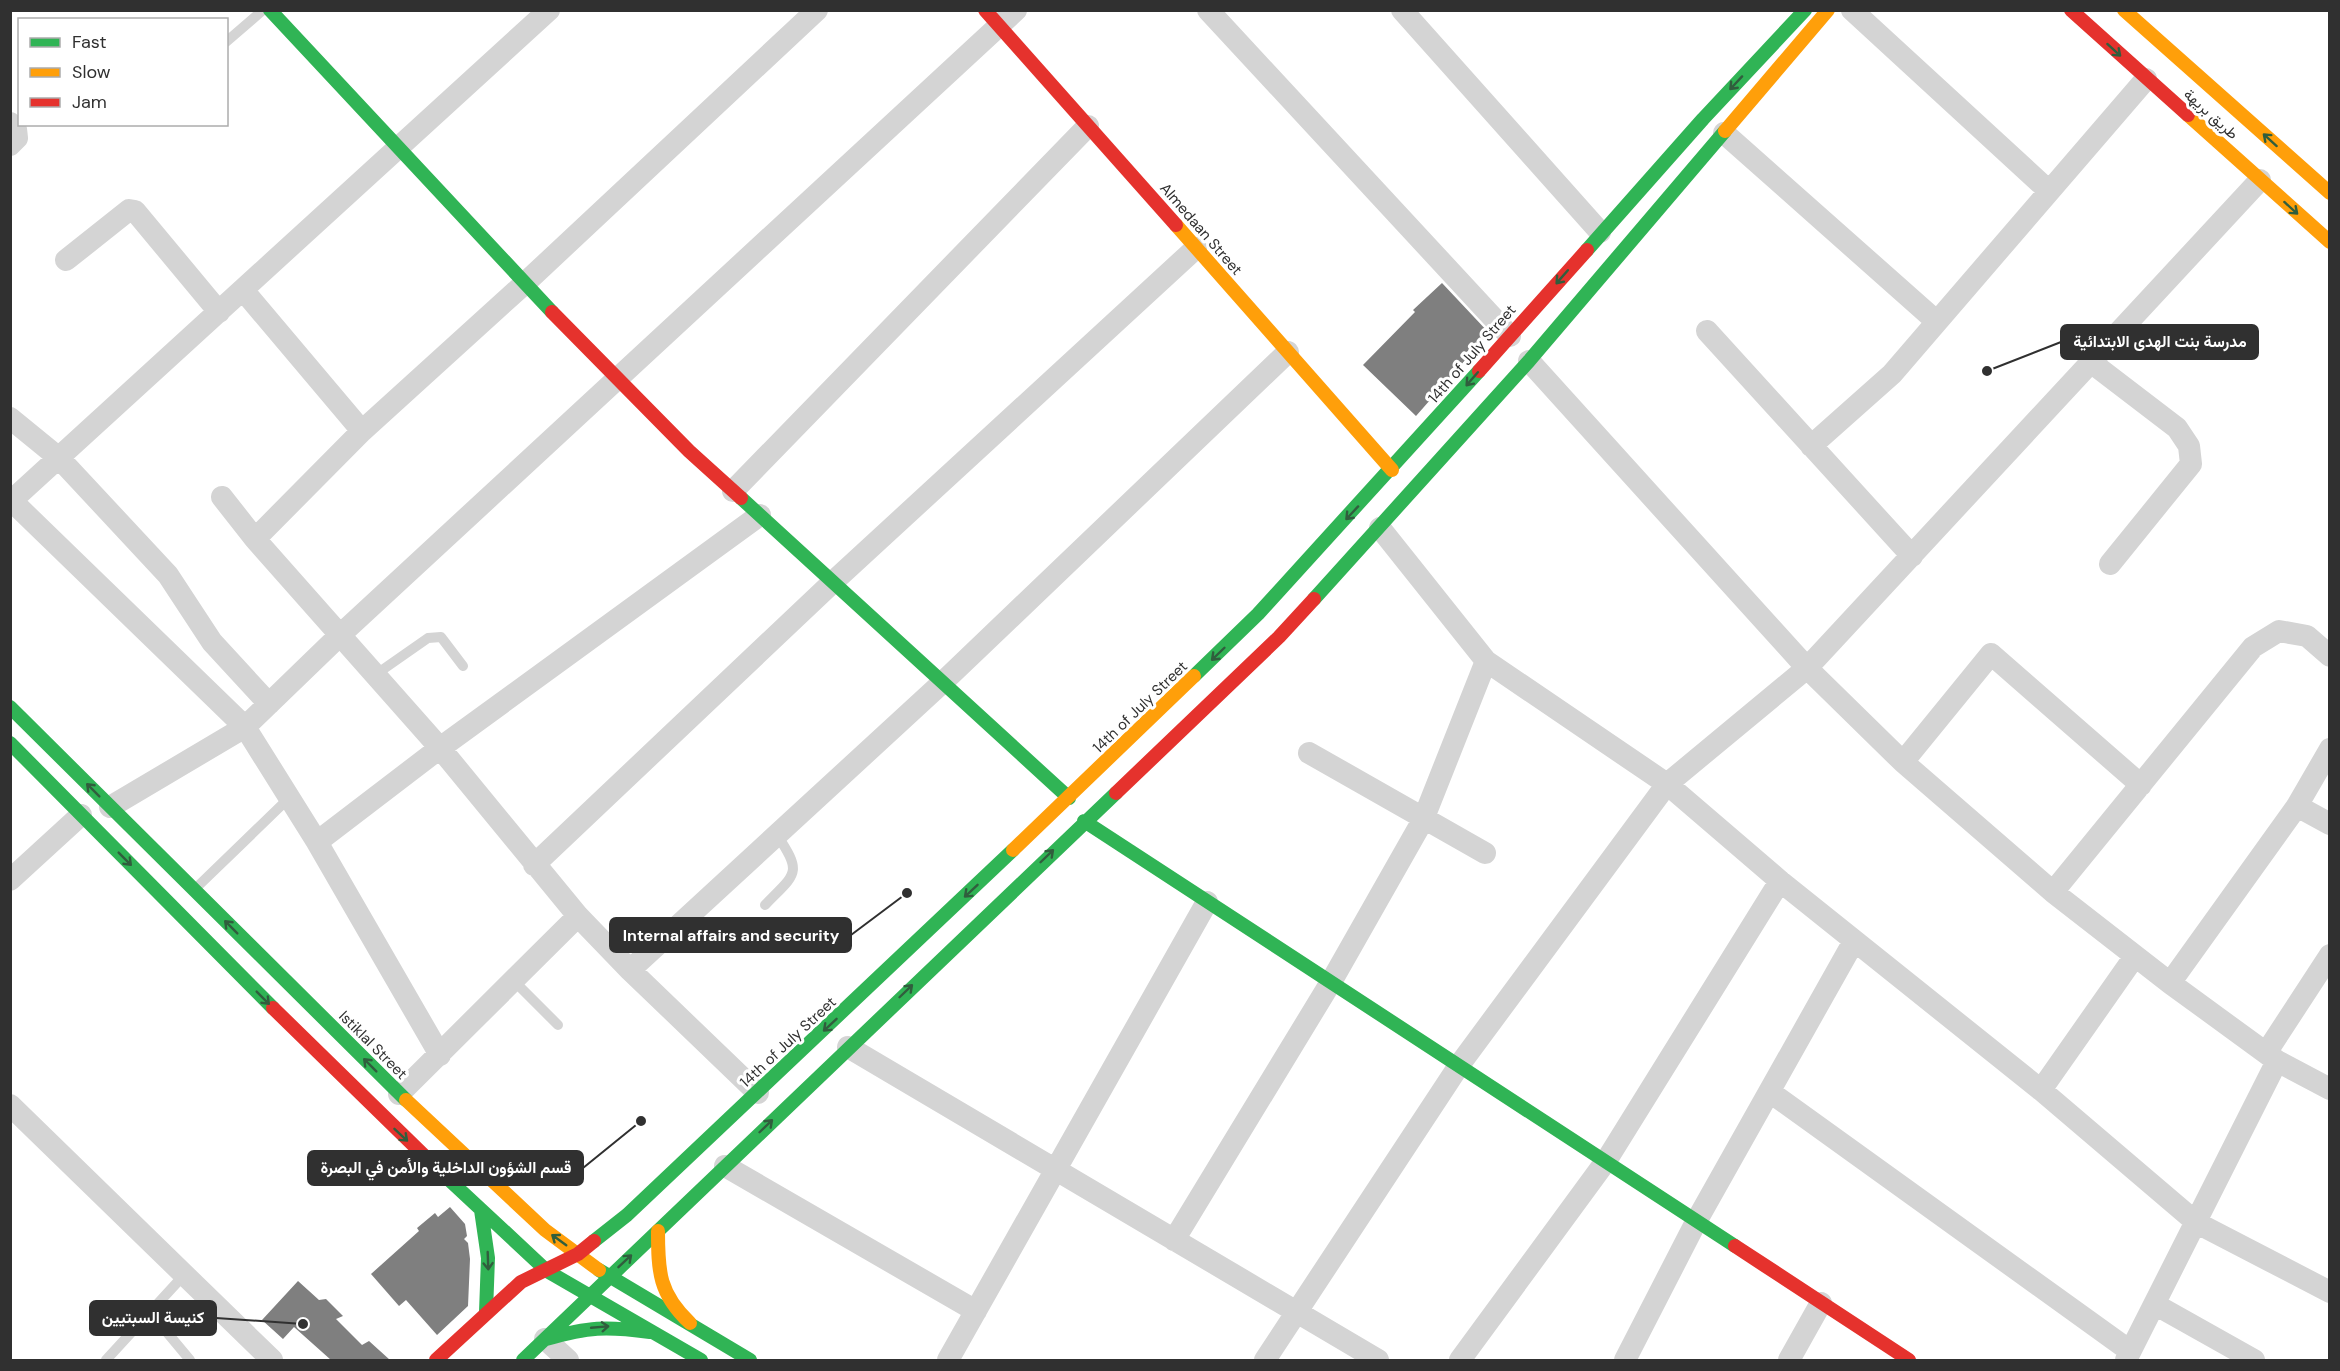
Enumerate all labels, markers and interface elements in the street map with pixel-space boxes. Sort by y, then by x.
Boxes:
legend [18,18,228,126]
text: Fast [72,30,107,54]
one-way arrow [2107,43,2122,57]
text: Slow [72,60,111,84]
one-way arrow [1729,76,1743,91]
street label: طريق بريهة [2180,84,2243,144]
text: Jam [72,90,107,114]
one-way arrow [2263,133,2278,147]
street label: Almedaan Street [1155,179,1247,279]
one-way arrow [2283,201,2298,215]
one-way arrow [1555,269,1569,284]
street label: 14th of July Street [1424,300,1520,408]
callout: مدرسة بنت الهدى اﻻبتدائية [2061,325,2258,359]
text: مدرسة بنت الهدى اﻻبتدائية [2073,331,2247,352]
one-way arrow [1465,372,1479,387]
one-way arrow [1345,505,1359,520]
one-way arrow [1210,646,1225,661]
street label: 14th of July Street [1088,656,1192,757]
one-way arrow [86,782,101,797]
one-way arrow [1040,849,1055,863]
one-way arrow [118,852,133,866]
one-way arrow [964,884,979,898]
callout: Internal affairs and security [610,918,851,952]
one-way arrow [224,920,239,935]
text: Internal affairs and security [623,925,840,946]
one-way arrow [899,984,914,998]
one-way arrow [255,990,270,1005]
street label: 14th of July Street [736,992,840,1092]
street label: Istiklal Street [334,1006,412,1084]
one-way arrow [822,1018,837,1032]
one-way arrow [362,1057,377,1072]
one-way arrow [759,1119,774,1134]
one-way arrow [393,1128,408,1142]
callout: قسم الشؤون الداخلية والأمن في البصرة [308,1151,583,1185]
text: قسم الشؤون الداخلية والأمن في البصرة [321,1157,571,1181]
one-way arrow [551,1234,567,1246]
one-way arrow [483,1250,494,1270]
one-way arrow [618,1254,633,1269]
callout: كنيسة السبتيين [90,1301,216,1335]
text: كنيسة السبتيين [102,1307,204,1328]
one-way arrow [590,1321,610,1332]

